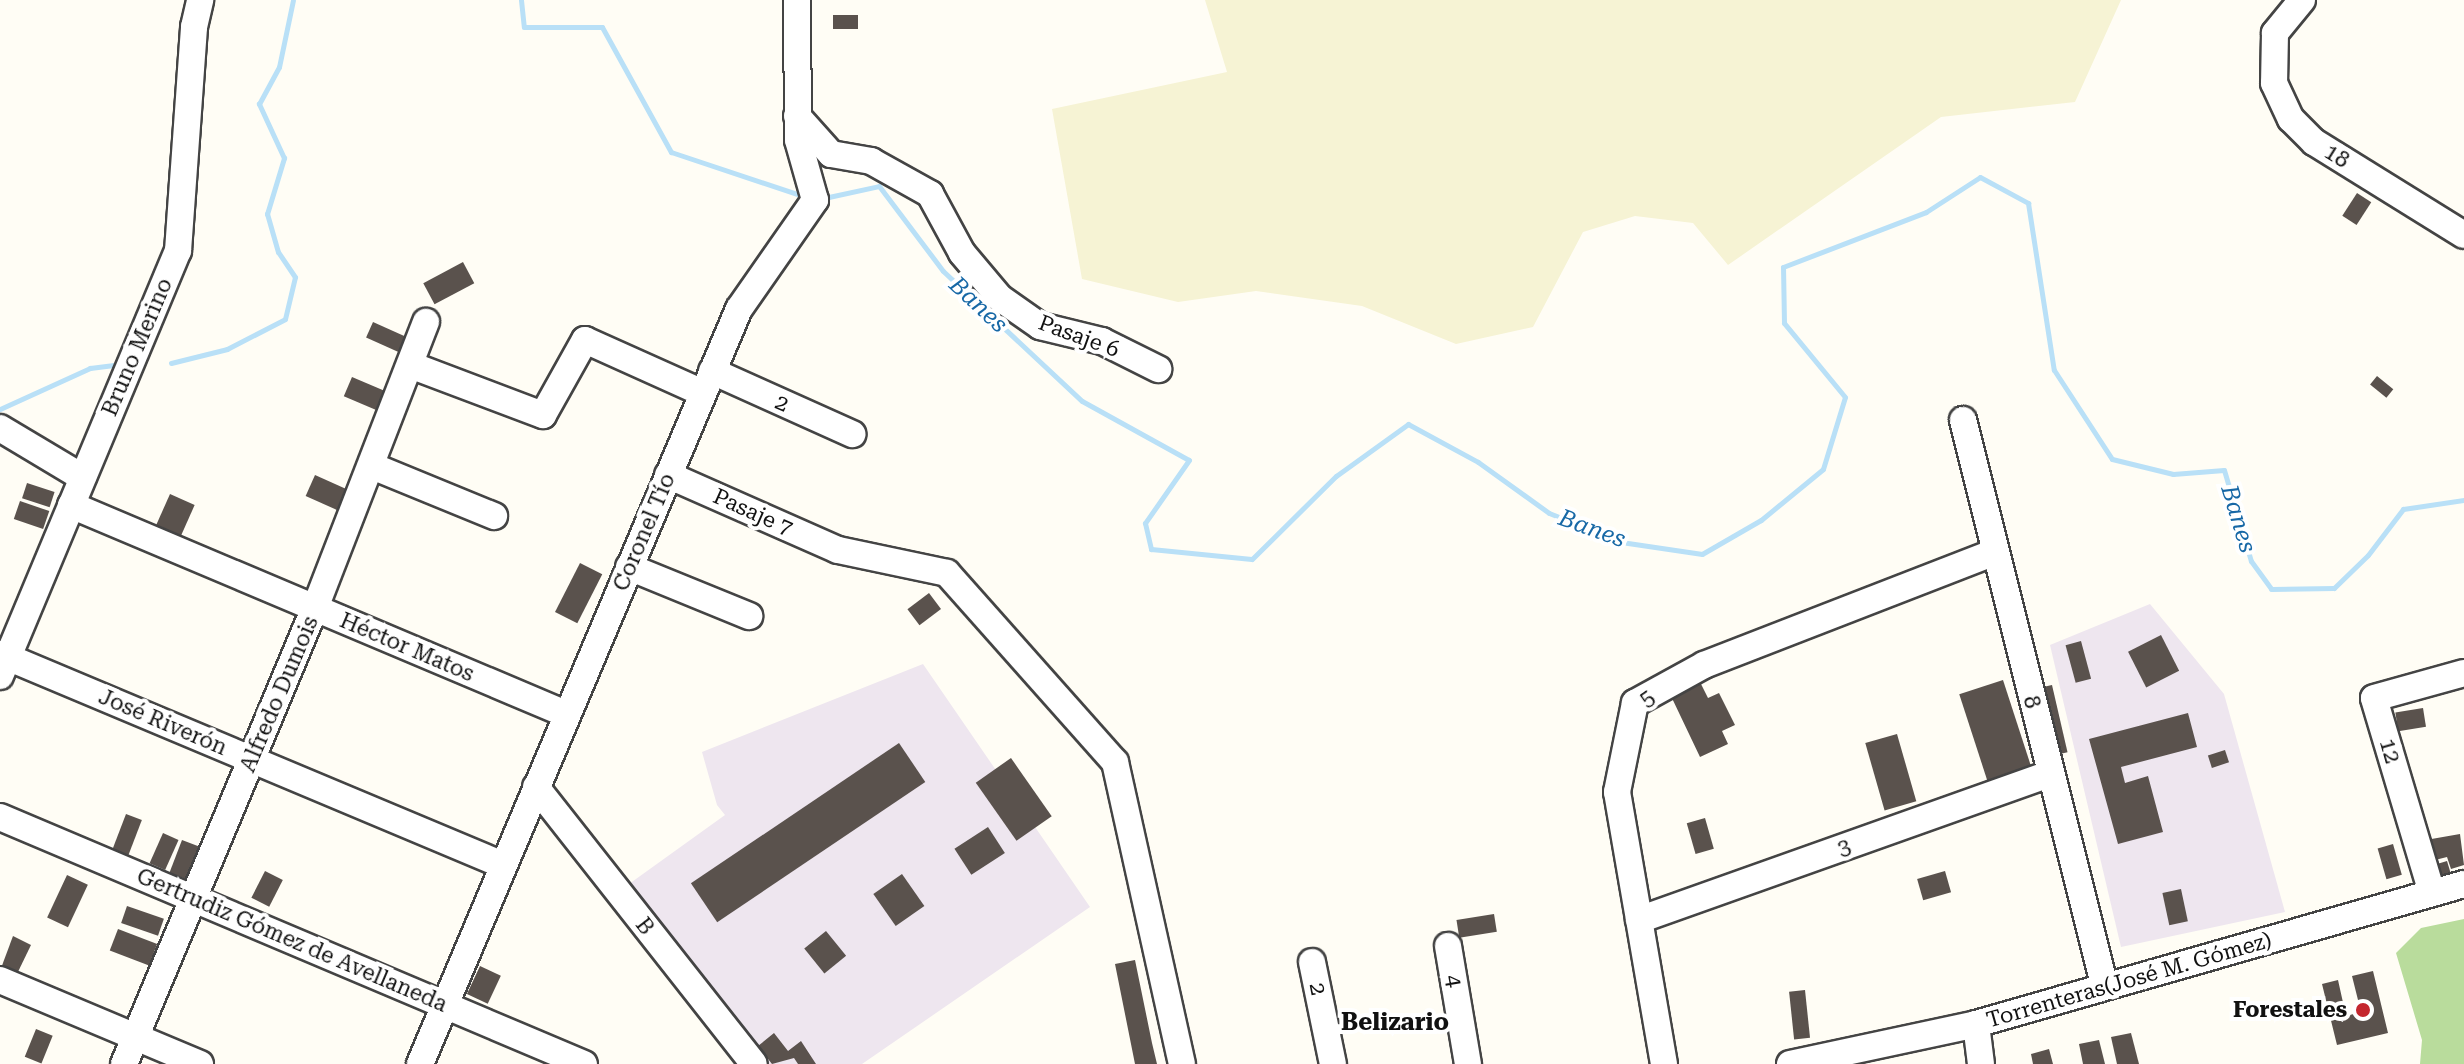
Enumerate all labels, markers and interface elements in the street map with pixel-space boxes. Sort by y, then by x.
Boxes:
street label: 18 [2320,138,2354,174]
water label: Banes [943,271,1013,339]
street label: Bruno Merino [96,274,178,420]
street label: Pasaje 6 [1035,309,1123,363]
street label: 2 [771,388,793,418]
street label: Coronel Tío [607,469,681,595]
water label: Banes [2214,482,2262,556]
street label: Pasaje 7 [709,483,797,541]
water label: Banes [1555,504,1629,554]
street label: Héctor Matos [336,607,478,687]
street label: Alfredo Dumois [234,612,324,776]
street label: José Riverón [95,683,231,761]
street label: 5 [1634,684,1660,712]
street label: 8 [2018,693,2046,711]
street label: 12 [2374,736,2406,766]
street label: 3 [1834,832,1854,862]
street label: Gertrudiz Gómez de Avellaneda [133,862,451,1018]
street label: B [630,912,660,940]
street label: Torrenteras(José M. Gómez) [1983,927,2275,1033]
street label: 4 [1440,973,1468,989]
street label: 2 [1304,980,1332,998]
place label: Forestales [2233,997,2347,1023]
marker: Forestales [2354,1001,2372,1019]
district label: Belizario [1341,1009,1449,1037]

